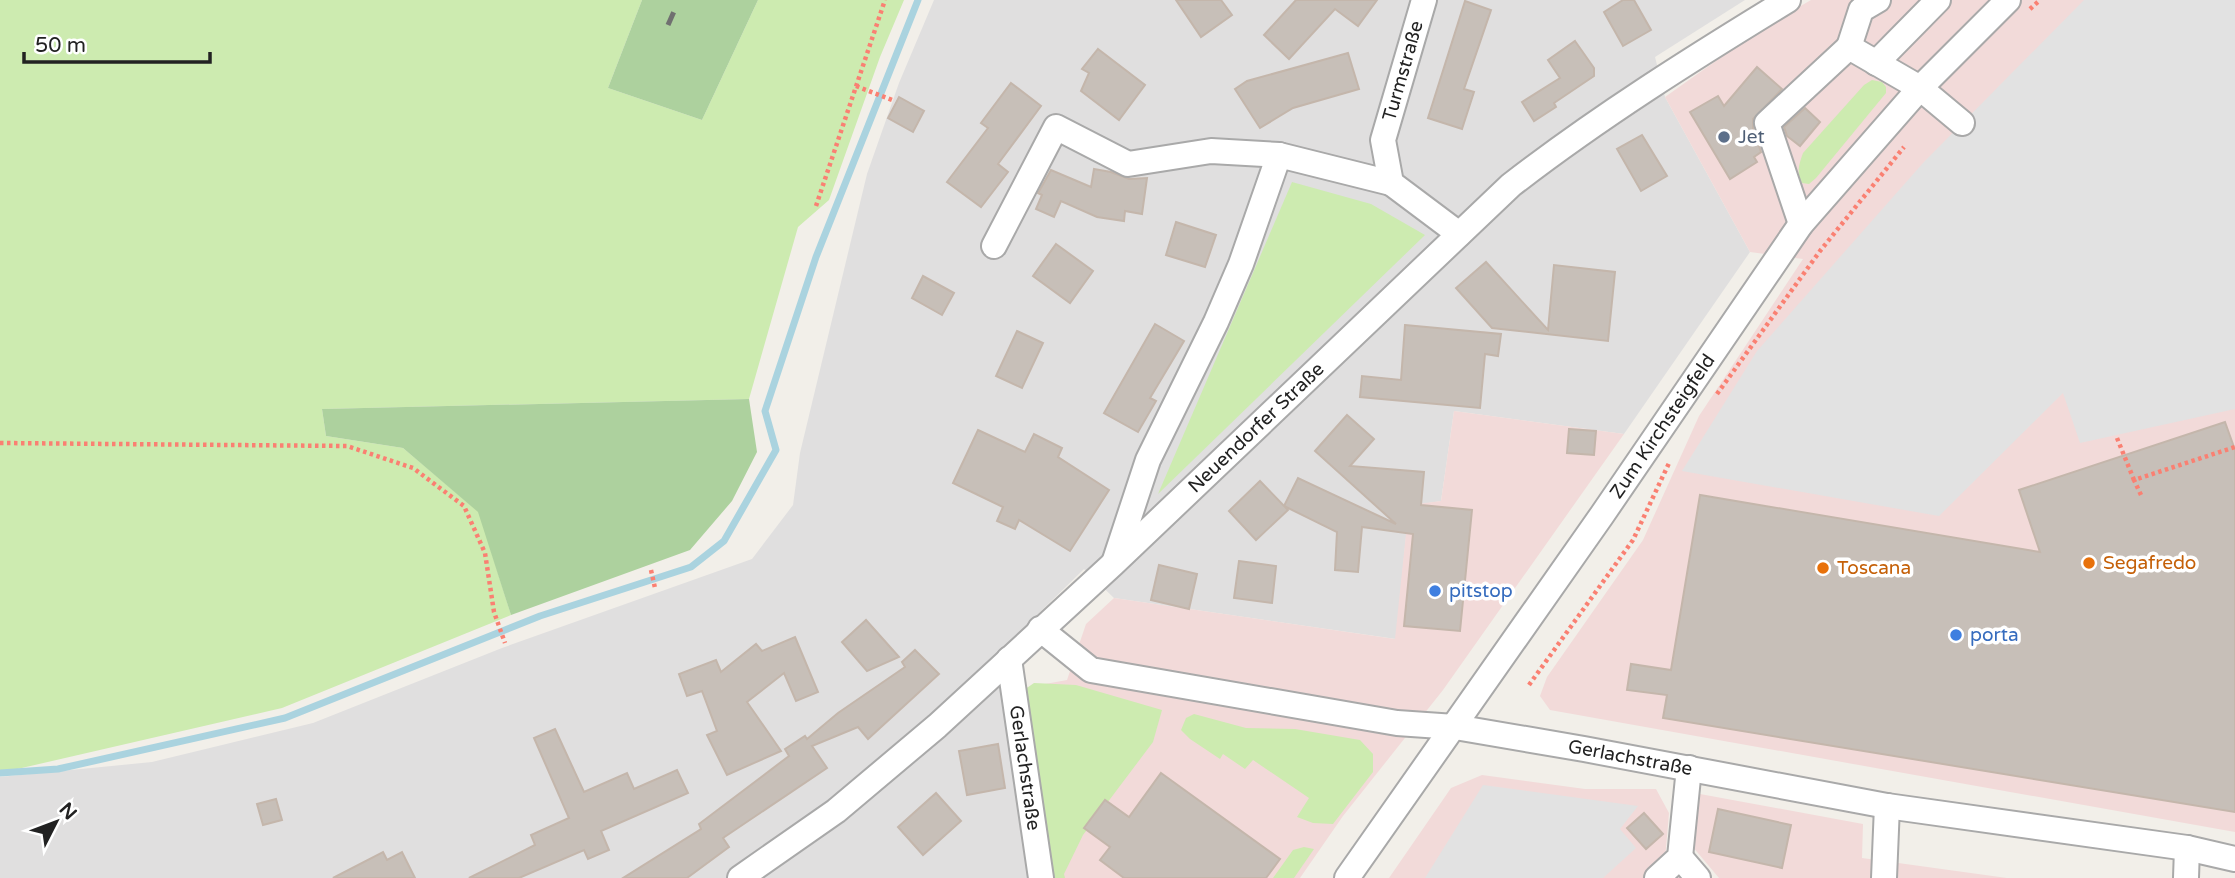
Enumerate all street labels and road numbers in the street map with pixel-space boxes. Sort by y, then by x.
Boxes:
street label: Turmstraße [1378,18,1428,124]
street label: Zum Kirchsteigfeld [1605,350,1720,503]
street label: Neuendorfer Straße [1184,358,1329,497]
street label: Gerlachstraße [1005,704,1045,832]
street label: Gerlachstraße [1566,735,1694,780]

